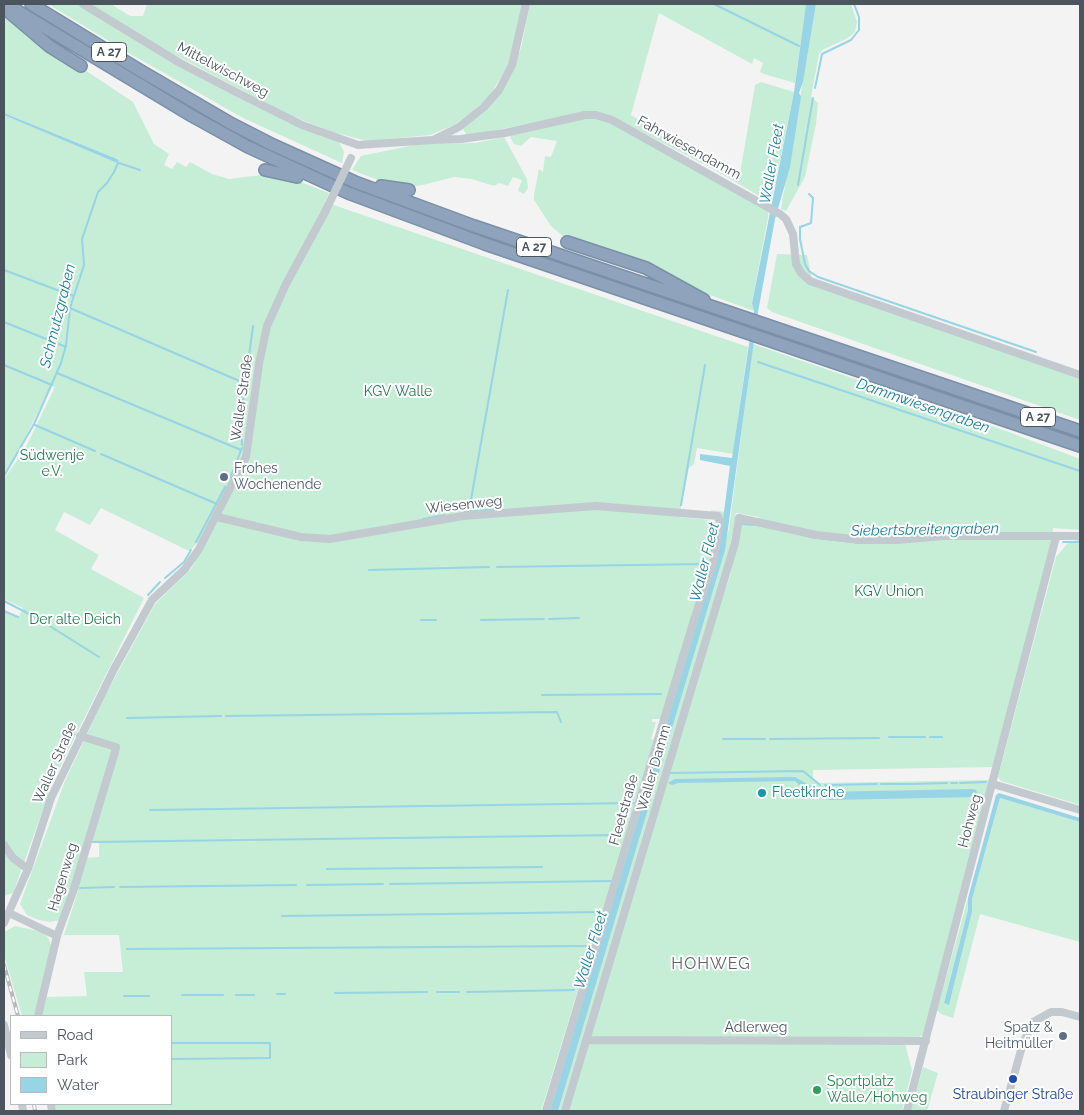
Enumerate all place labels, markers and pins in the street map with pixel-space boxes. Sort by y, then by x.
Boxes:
place label: Frohes Wochenende [234,461,322,494]
marker: Frohes Wochenende [218,471,230,483]
place label: Fleetkirche [772,785,844,801]
marker: Fleetkirche [756,787,768,799]
place label: Spatz & Heitmüller [985,1020,1053,1052]
marker: Spatz & Heitmüller [1057,1030,1069,1042]
marker: Straubinger Straße [1007,1073,1019,1085]
place label: Sportplatz Walle/Hohweg [827,1074,927,1106]
marker: Sportplatz Walle/Hohweg [811,1084,823,1096]
place label: Straubinger Straße [953,1087,1073,1103]

